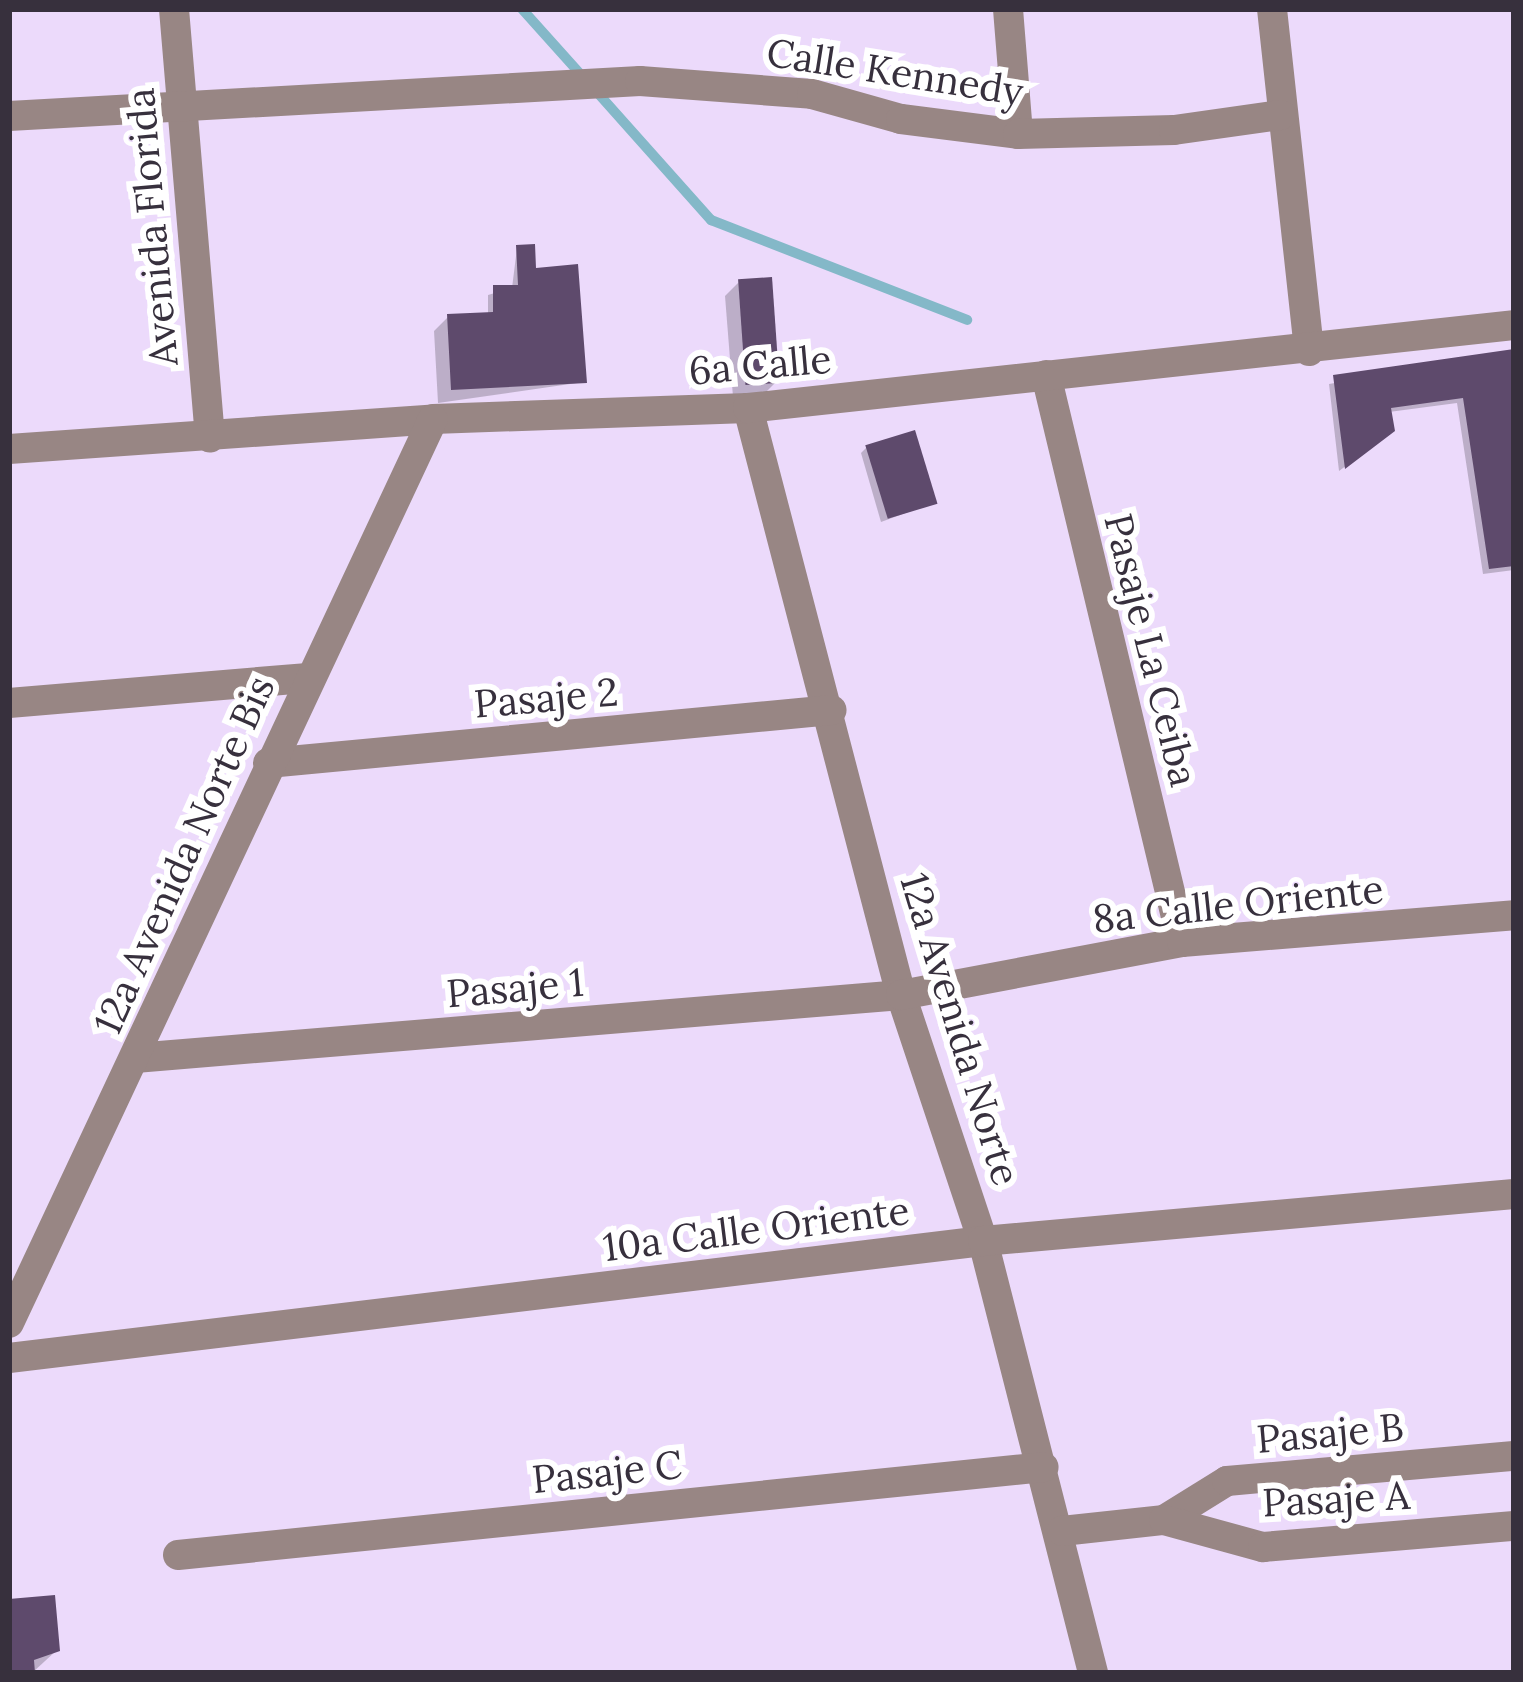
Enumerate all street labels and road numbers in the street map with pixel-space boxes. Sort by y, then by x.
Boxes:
street label: Calle Kennedy [763,29,1027,115]
street label: Avenida Florida [117,86,187,368]
street label: 6a Calle [687,335,833,395]
street label: Pasaje La Ceiba [1095,509,1207,791]
street label: Pasaje 2 [472,668,620,728]
street label: 12a Avenida Norte Bis [84,669,284,1041]
street label: 8a Calle Oriente [1090,865,1386,943]
street label: 12a Avenida Norte [890,867,1030,1191]
street label: Pasaje 1 [445,959,585,1017]
street label: 10a Calle Oriente [600,1187,912,1271]
street label: Pasaje B [1254,1403,1406,1463]
street label: Pasaje C [530,1441,684,1503]
street label: Pasaje A [1261,1472,1411,1526]

